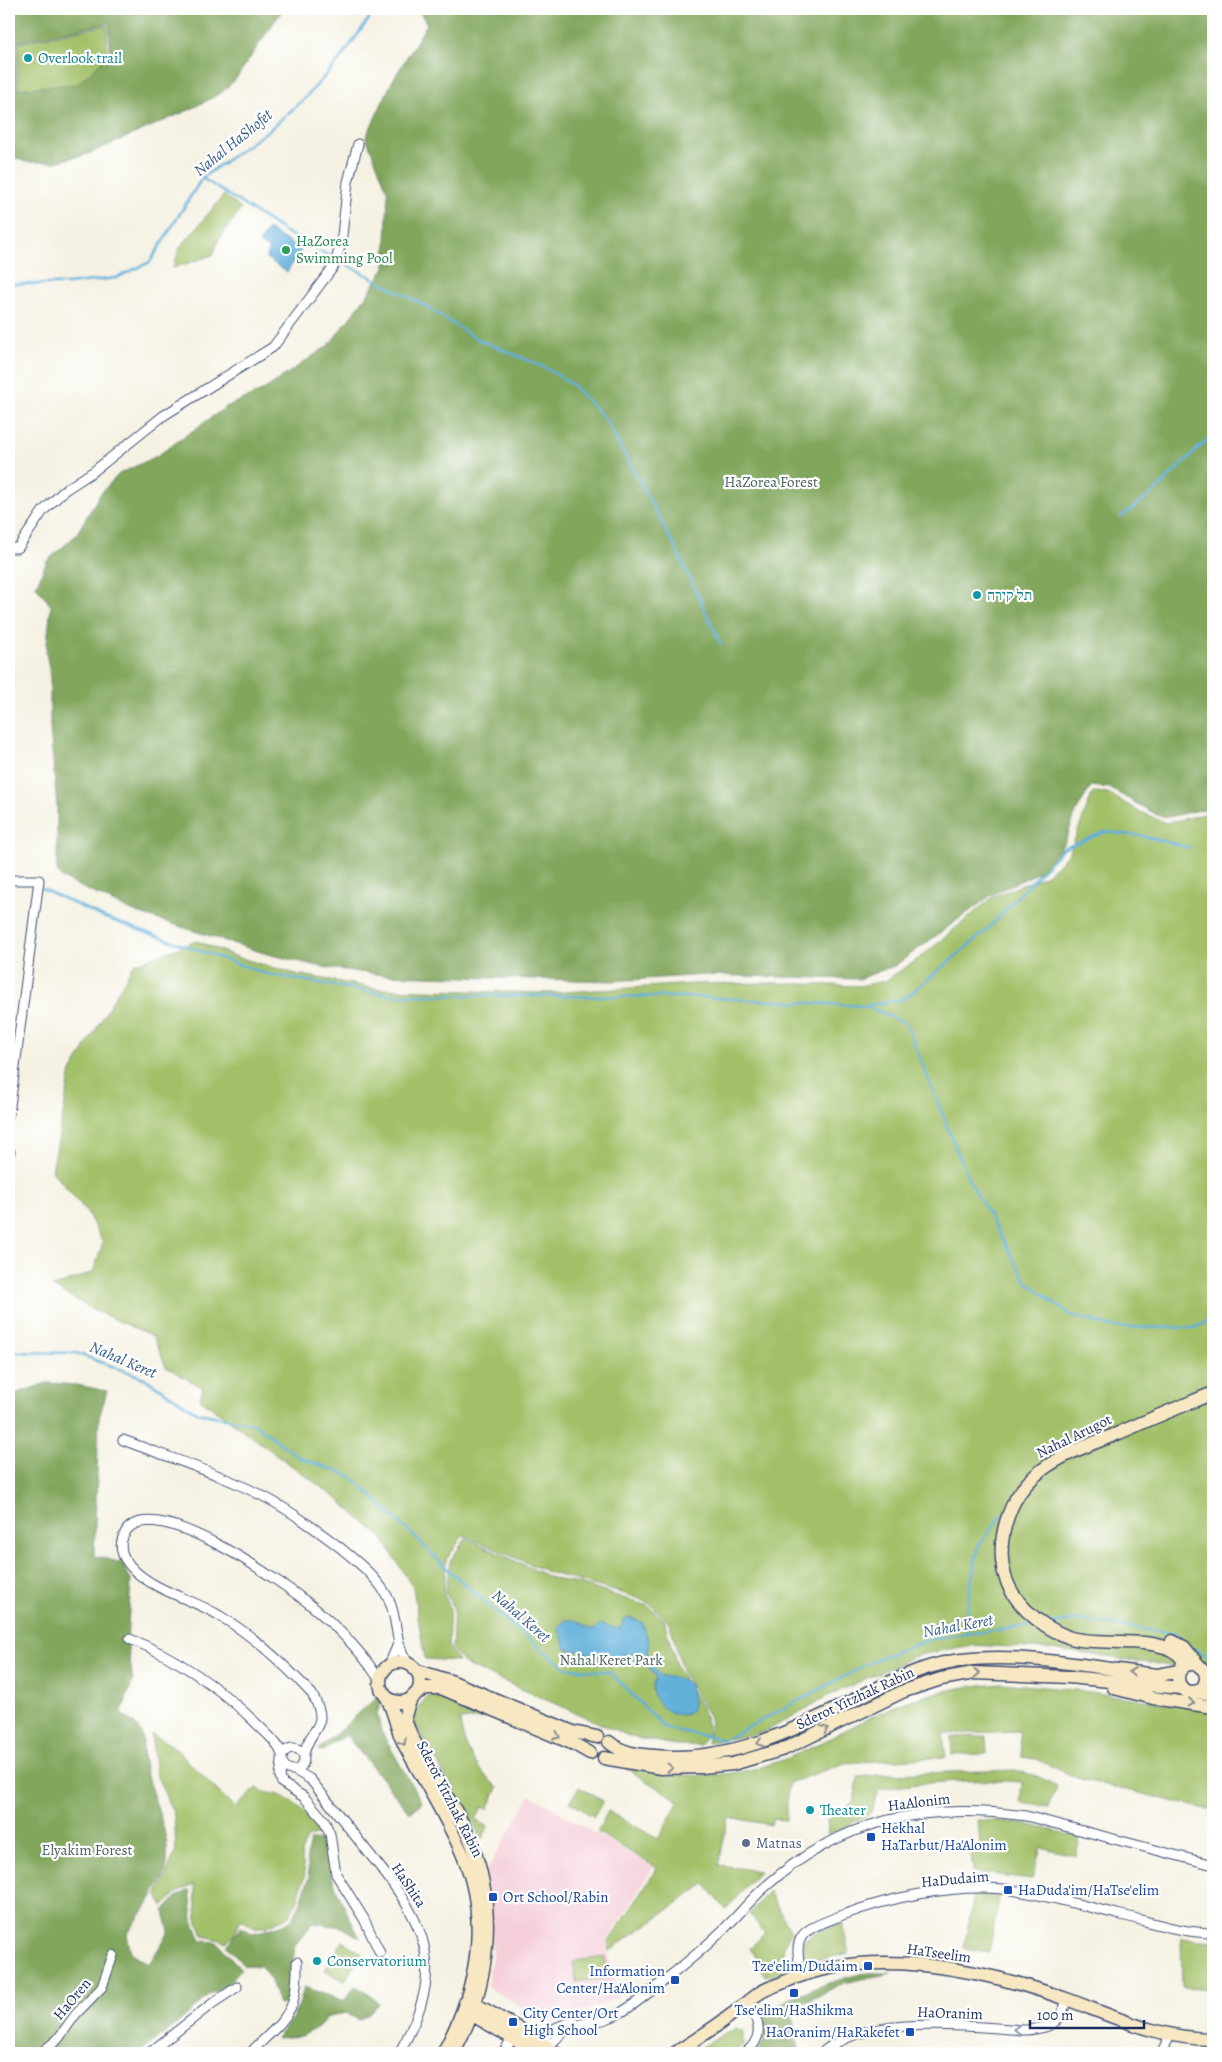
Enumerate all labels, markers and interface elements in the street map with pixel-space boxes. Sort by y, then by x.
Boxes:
place label: Overlook trail [38,48,122,68]
marker: Overlook trail [22,52,34,64]
water label: Nahal HaShofet [189,104,278,181]
place label: HaZorea Swimming Pool [296,231,393,268]
marker: HaZorea Swimming Pool [280,244,292,256]
park label: HaZorea Forest [724,472,818,492]
place label: תל קירה [987,585,1032,605]
marker: תל קירה [971,589,983,601]
water label: Nahal Keret [86,1336,161,1384]
street label: Nahal Arugot [1033,1409,1115,1463]
water label: Nahal Keret [487,1585,556,1648]
water label: Nahal Keret [921,1609,996,1643]
park label: Nahal Keret Park [559,1650,663,1670]
street label: Sderot Yitzhak Rabin [793,1662,917,1734]
one-way arrow [1128,1667,1136,1678]
one-way arrow [973,1668,981,1679]
one-way arrow [1187,1698,1196,1708]
one-way arrow [820,1725,829,1735]
one-way arrow [552,1730,561,1741]
one-way arrow [397,1736,407,1745]
street label: Sderot Yitzhak Rabin [412,1737,488,1861]
one-way arrow [756,1738,765,1748]
one-way arrow [666,1763,674,1773]
street label: HaAlonim [887,1788,952,1816]
place label: Theater [820,1800,866,1820]
marker: Theater [804,1804,816,1816]
place label: Hekhal HaTarbut/Ha'Alonim [881,1818,1007,1855]
marker: Hekhal HaTarbut/Ha'Alonim [865,1831,877,1843]
place label: Matnas [756,1833,802,1853]
marker: Matnas [740,1837,752,1849]
park label: Elyakim Forest [42,1840,132,1860]
street label: HaShita [387,1859,431,1911]
street label: HaDudaim [920,1866,990,1892]
place label: HaDuda'im/HaTse'elim [1018,1880,1160,1900]
marker: HaDuda'im/HaTse'elim [1002,1884,1014,1896]
place label: Ort School/Rabin [503,1887,609,1907]
marker: Ort School/Rabin [487,1891,499,1903]
street label: HaTseelim [906,1939,973,1967]
place label: Conservatorium [327,1951,427,1971]
marker: Conservatorium [311,1955,323,1967]
place label: Tze'elim/Dudaim [752,1956,859,1976]
marker: Tze'elim/Dudaim [862,1960,874,1972]
place label: Information Center/Ha'Alonim [556,1961,666,1998]
street label: HaOren [49,1974,95,2024]
marker: Information Center/Ha'Alonim [669,1974,681,1986]
marker: Tse'elim/HaShikma [788,1987,800,1999]
scale bar [1030,1997,1143,2029]
place label: Tse'elim/HaShikma [734,2000,854,2020]
street label: HaOranim [917,2002,984,2024]
place label: City Center/Ort High School [523,2003,618,2040]
text: 100 m [1037,2005,1074,2025]
marker: City Center/Ort High School [507,2016,519,2028]
place label: HaOranim/HaRakefet [765,2022,900,2042]
one-way arrow [1013,2024,1021,2035]
marker: HaOranim/HaRakefet [904,2026,916,2038]

